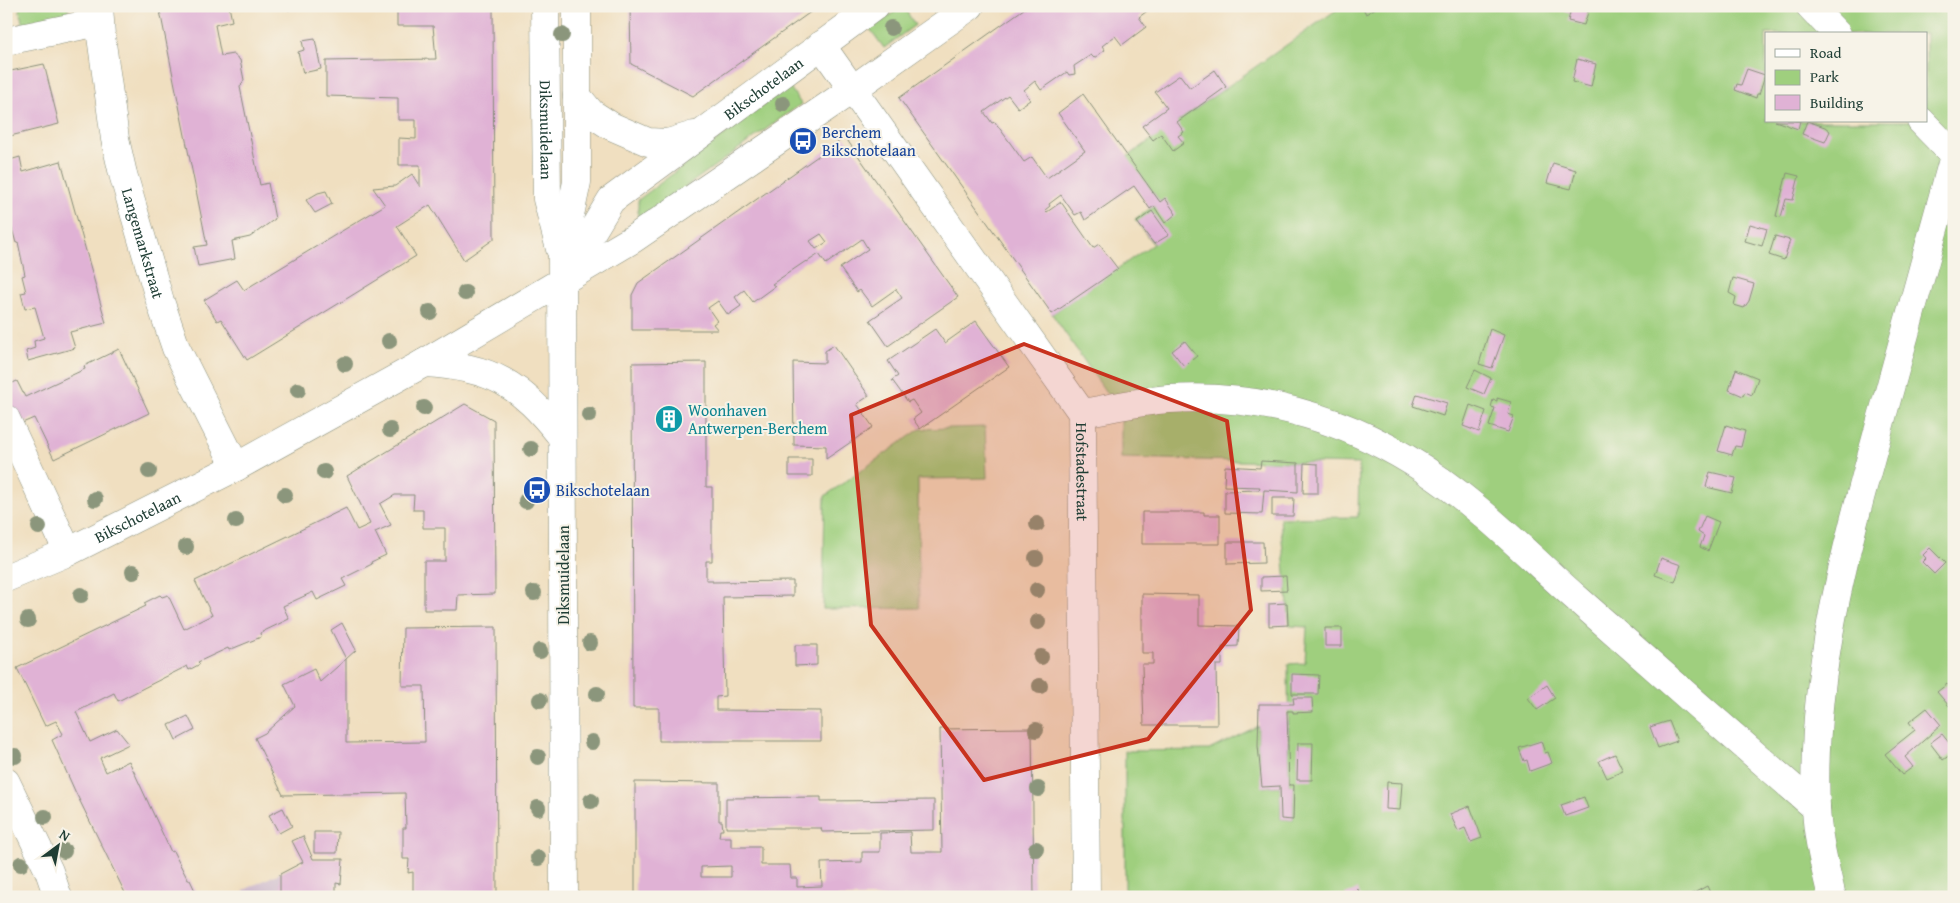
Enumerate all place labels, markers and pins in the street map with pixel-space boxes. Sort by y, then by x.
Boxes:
place label: Berchem Bikschotelaan [822,120,916,162]
bus stop icon: Berchem Bikschotelaan [788,126,818,156]
place label: Woonhaven Antwerpen-Berchem [688,398,827,440]
building icon: Woonhaven Antwerpen-Berchem [654,404,684,434]
bus stop icon: Bikschotelaan [522,475,552,505]
place label: Bikschotelaan [556,478,650,502]

